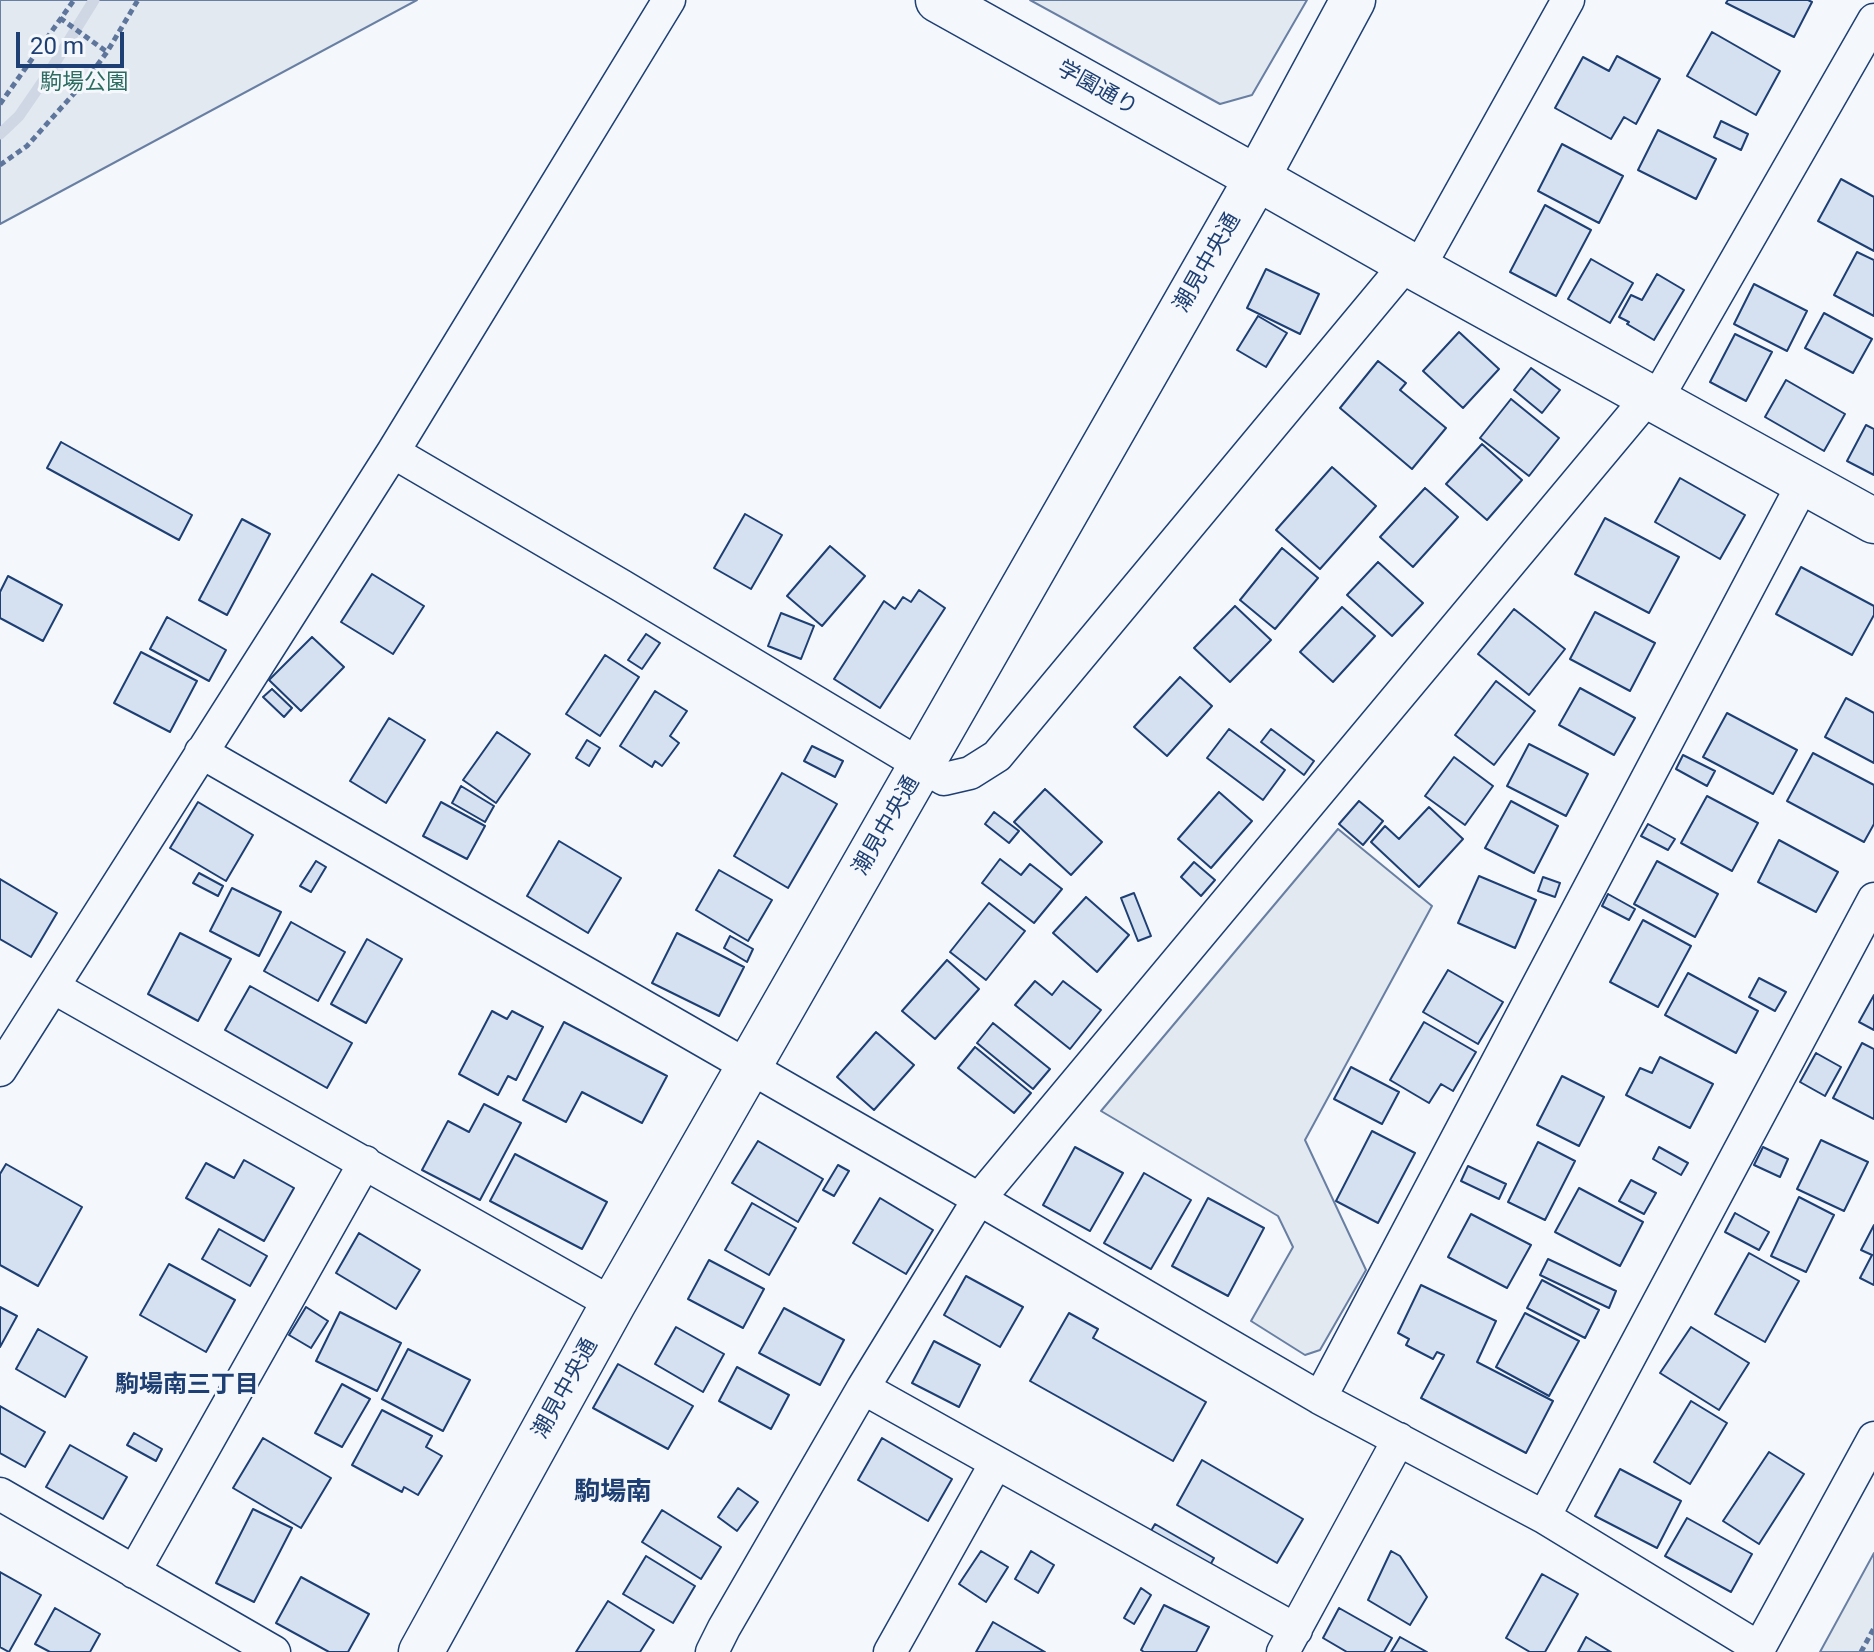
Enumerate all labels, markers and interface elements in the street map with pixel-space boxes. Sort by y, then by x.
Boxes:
scale bar [20,16,128,66]
text: 20 m [30,32,84,60]
street label: 学園通り [1052,56,1142,122]
park label: 駒場公園 [40,70,128,96]
street label: 潮見中央通 [1169,209,1247,317]
street label: 潮見中央通 [848,772,926,880]
street label: 潮見中央通 [528,1334,604,1444]
district label: 駒場南三丁目 [115,1372,259,1400]
district label: 駒場南 [574,1477,652,1509]

